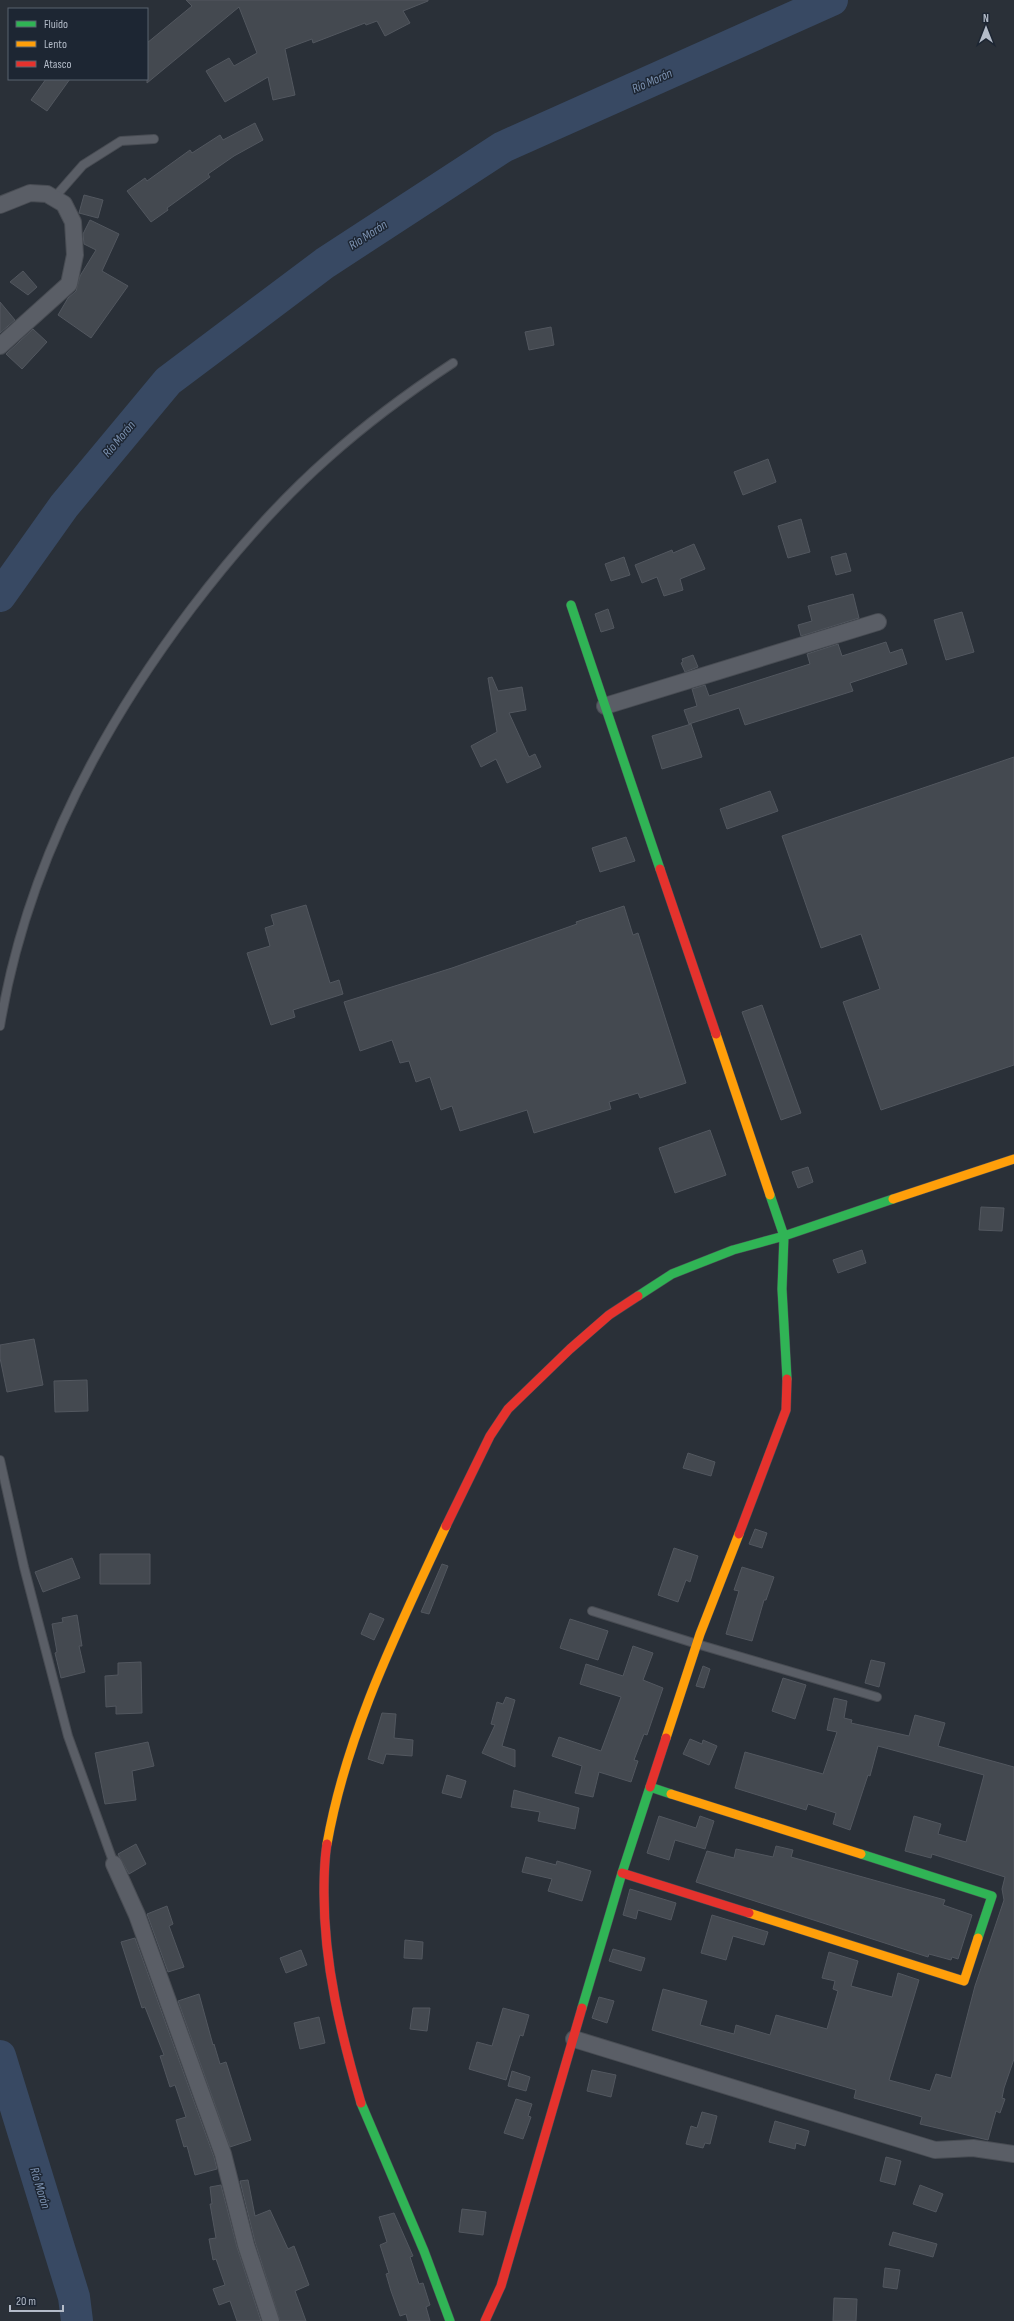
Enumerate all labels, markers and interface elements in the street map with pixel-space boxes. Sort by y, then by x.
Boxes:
legend [8,8,148,80]
north arrow [966,8,1006,48]
text: N [983,12,989,25]
text: Fluido [44,17,68,32]
text: Lento [44,37,67,52]
text: Atasco [43,57,71,72]
water label: Río Morón [629,65,675,97]
water label: Río Morón [346,216,391,253]
water label: Río Morón [99,417,139,460]
water label: Río Morón [26,2165,54,2211]
scale bar [10,2287,63,2313]
text: 20 m [16,2294,36,2309]

